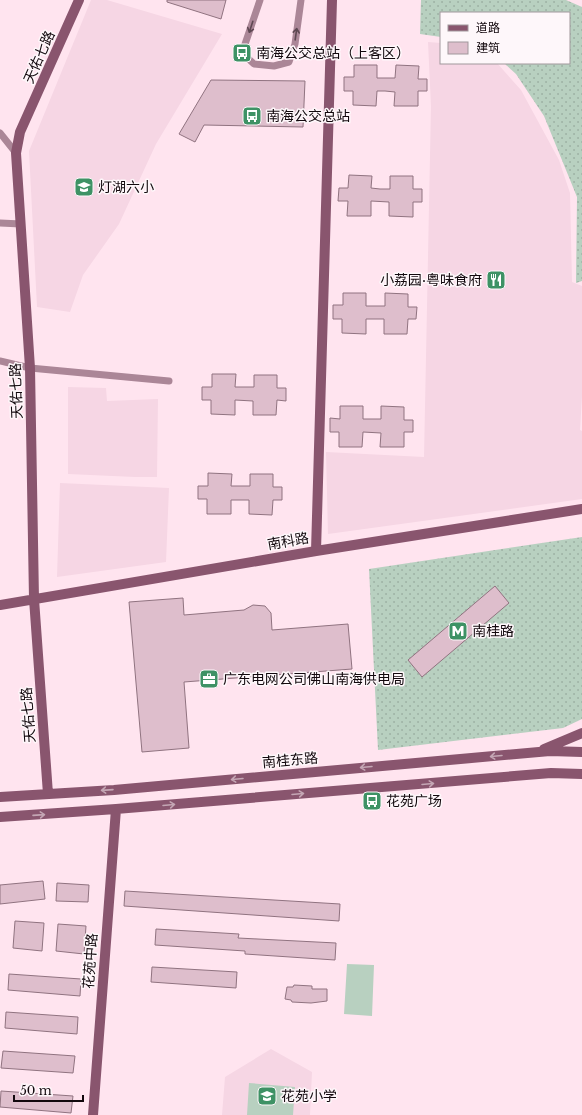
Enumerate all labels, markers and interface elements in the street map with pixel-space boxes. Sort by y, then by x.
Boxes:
legend [440,12,570,64]
one-way arrow [246,20,254,32]
text: 道路 [476,20,500,35]
street label: 天佑七路 [19,28,59,86]
one-way arrow [292,28,300,41]
text: 建筑 [476,40,500,55]
bus stop icon: 南海公交总站（上客区） [231,42,253,64]
place label: 南海公交总站（上客区） [256,44,410,62]
bus stop icon: 南海公交总站 [241,105,263,127]
place label: 南海公交总站 [266,107,350,125]
school or university icon: 灯湖六小 [73,176,95,198]
place label: 灯湖六小 [98,178,154,196]
restaurant icon: 小荔园·粤味食府 [485,269,507,291]
place label: 小荔园·粤味食府 [380,271,482,289]
street label: 天佑七路 [6,363,26,419]
street label: 南科路 [266,528,310,554]
metro station icon: 南桂路 [447,620,469,642]
place label: 南桂路 [472,622,514,640]
office icon: 广东电网公司佛山南海供电局 [198,668,220,690]
place label: 广东电网公司佛山南海供电局 [223,670,405,688]
street label: 天佑七路 [17,686,39,744]
street label: 南桂东路 [261,749,319,771]
one-way arrow [490,752,503,759]
one-way arrow [360,764,373,771]
one-way arrow [231,775,244,782]
one-way arrow [421,780,434,787]
one-way arrow [101,787,114,794]
bus stop icon: 花苑广场 [361,790,383,812]
one-way arrow [291,791,304,798]
place label: 花苑广场 [386,792,442,810]
one-way arrow [162,801,175,809]
one-way arrow [32,811,45,818]
street label: 花苑中路 [79,932,101,990]
scale bar [14,1077,83,1103]
text: 50 m [20,1083,52,1098]
school or university icon: 花苑小学 [256,1085,278,1107]
place label: 花苑小学 [281,1087,337,1105]

